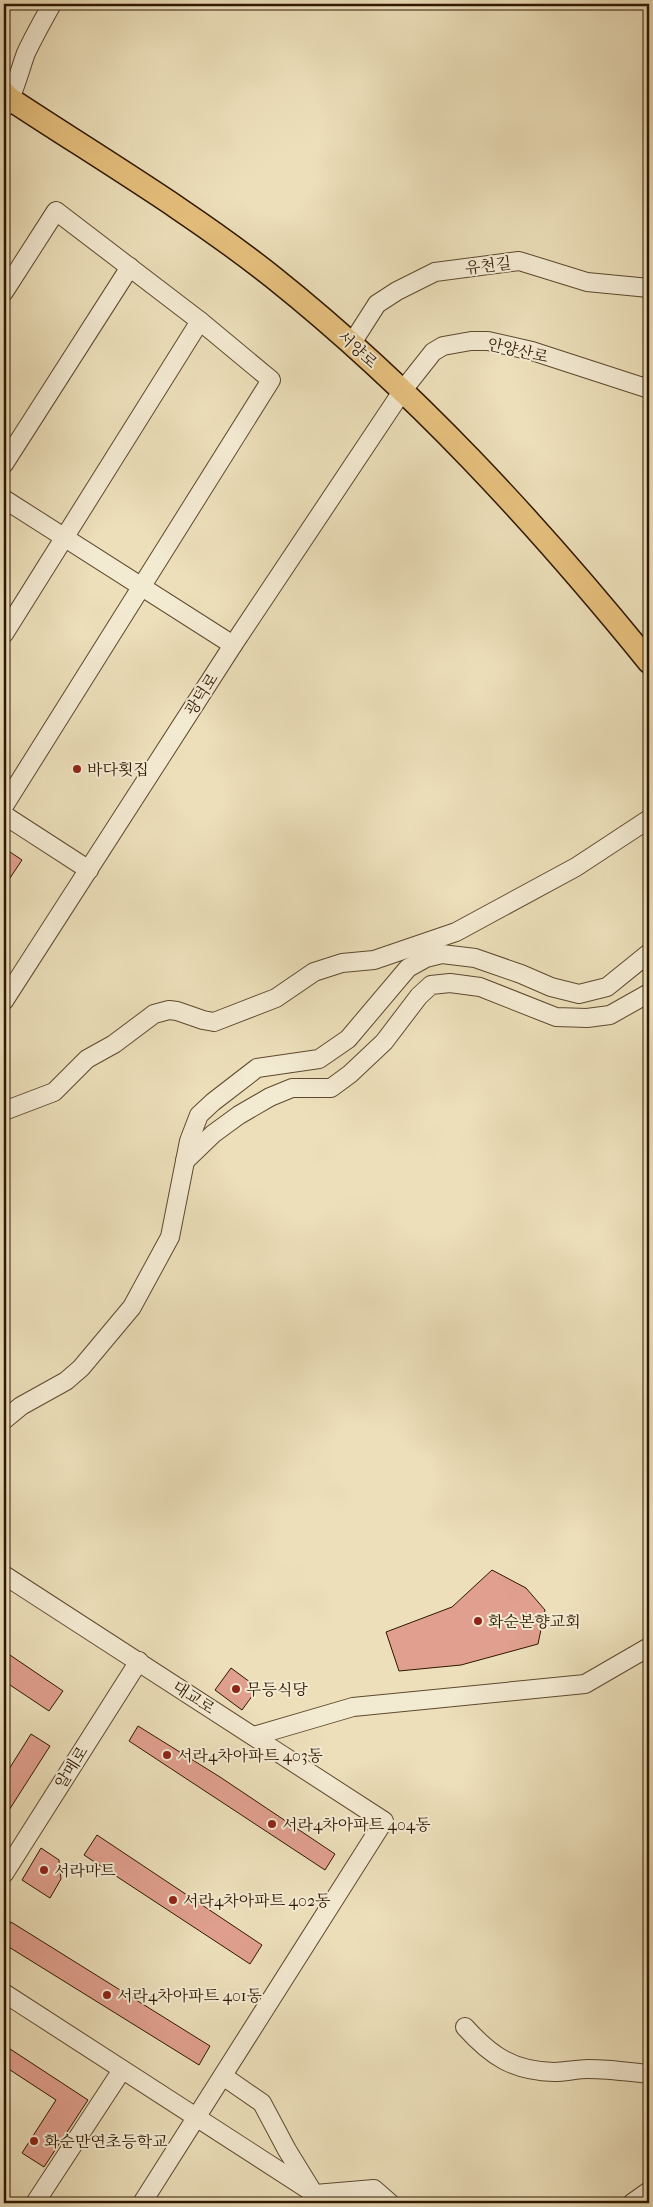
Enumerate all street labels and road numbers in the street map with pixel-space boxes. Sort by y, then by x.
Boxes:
street label: 유천길 [464,253,512,278]
street label: 서양로 [334,327,382,372]
street label: 안양산로 [486,334,551,367]
street label: 광덕로 [181,669,222,719]
street label: 대교로 [169,1677,219,1718]
street label: 알메로 [51,1742,92,1792]

